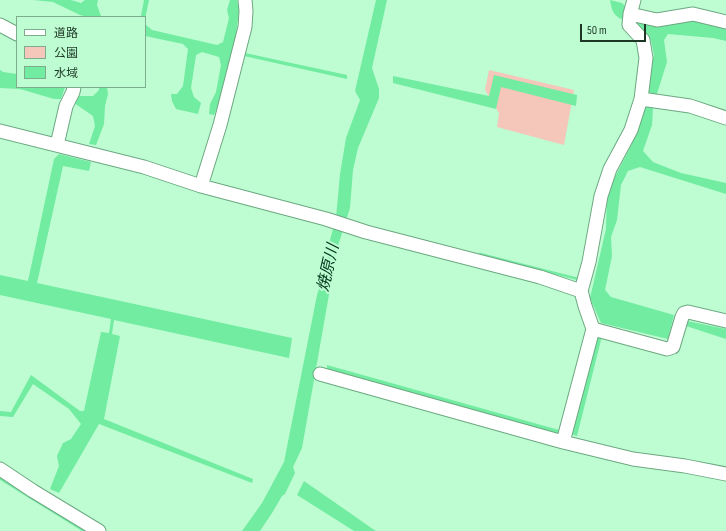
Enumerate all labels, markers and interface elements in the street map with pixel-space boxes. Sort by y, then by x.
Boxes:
legend [16,16,146,88]
scale bar [582,16,648,42]
text: 50 m [587,23,607,38]
text: 道路 [54,26,78,41]
text: 公園 [54,46,78,61]
text: 水域 [54,66,78,81]
water label: 焼原川 [314,242,344,294]

